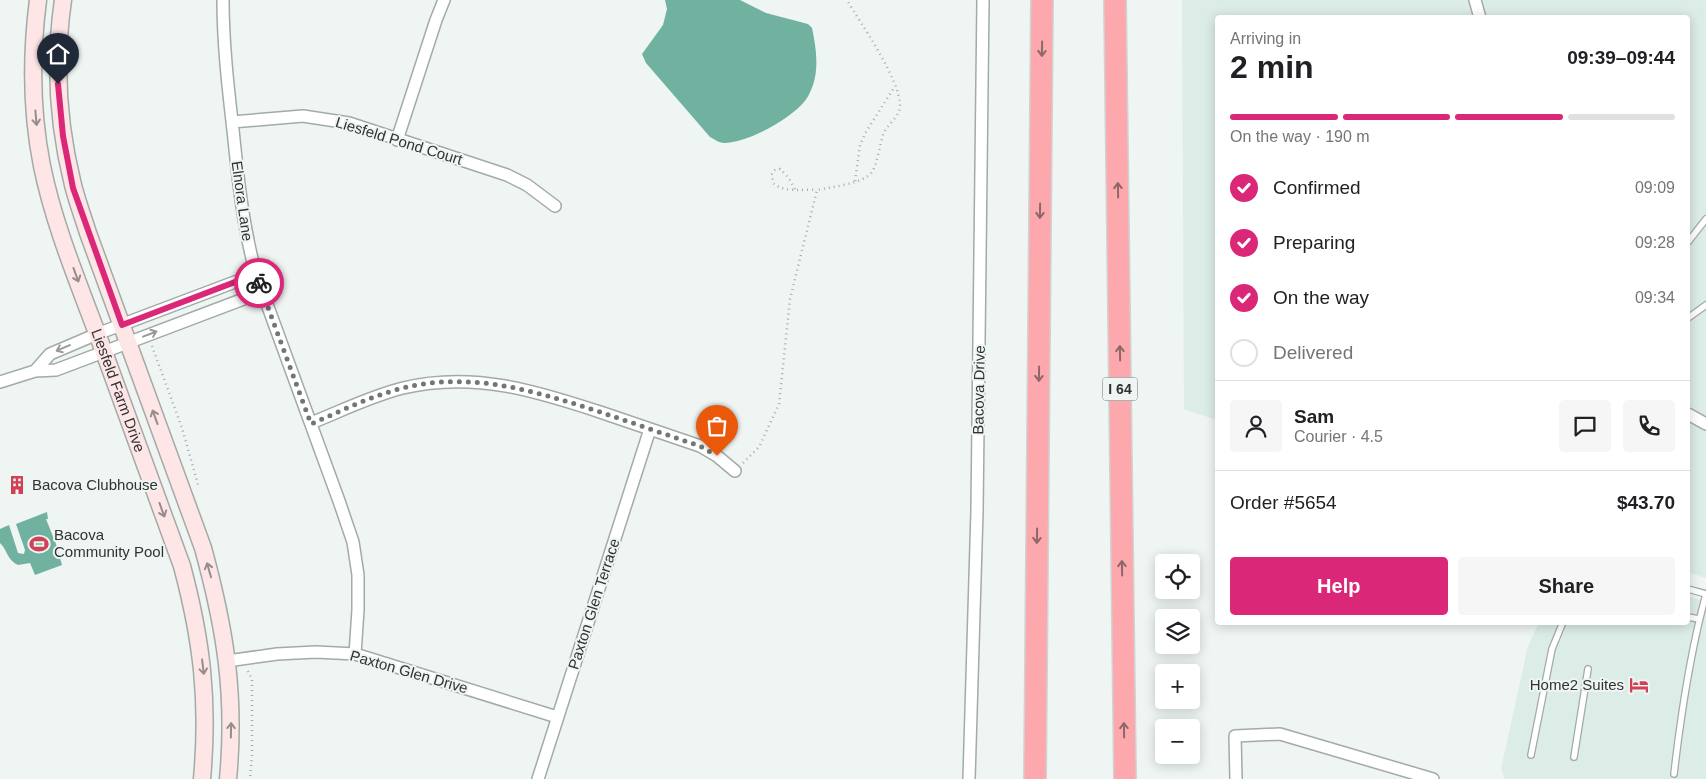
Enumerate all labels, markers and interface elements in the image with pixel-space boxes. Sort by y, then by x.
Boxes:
text: Arriving in [1230,30,1301,47]
pin [37,33,79,84]
icon: home [44,40,72,68]
one-way arrow [1037,40,1047,56]
text: 09:39–09:44 [1567,47,1675,68]
text: 2 min [1230,49,1314,85]
one-way arrow [31,110,41,126]
street label: Liesfeld Pond Court [334,113,465,168]
text: On the way · 190 m [1230,128,1370,145]
street label: Elnora Lane [228,160,257,242]
icon: check [1230,174,1258,202]
text: Confirmed [1273,177,1361,198]
text: 09:09 [1635,179,1675,196]
one-way arrow [1113,183,1123,199]
one-way arrow [1035,202,1045,219]
icon: check [1230,229,1258,257]
text: Preparing [1273,232,1355,253]
text: 09:28 [1635,234,1675,251]
courier [234,258,284,308]
one-way arrow [72,267,81,283]
icon: bike [245,269,273,297]
icon: check [1230,284,1258,312]
text: On the way [1273,287,1369,308]
text: 09:34 [1635,289,1675,306]
street label: Liesfeld Farm Drive [88,326,149,454]
one-way arrow [142,329,157,338]
text: Delivered [1273,342,1353,363]
one-way arrow [56,344,71,354]
street label: Bacova Drive [969,345,988,435]
one-way arrow [1115,345,1125,362]
one-way arrow [1034,365,1044,381]
road number: I 64 [1102,378,1138,400]
button: person [1230,400,1282,452]
button: chat [1559,400,1611,452]
button: phone [1623,400,1675,452]
pin [696,405,738,456]
text: Sam [1294,406,1334,427]
one-way arrow [150,410,159,425]
icon: bag [703,412,731,440]
text: Courier · 4.5 [1294,428,1383,445]
building icon: Bacova Clubhouse [6,474,28,496]
place label: Bacova Clubhouse [32,476,158,493]
text: Order #5654 [1230,492,1337,513]
text: $43.70 [1617,492,1675,513]
one-way arrow [158,502,167,517]
place label: Bacova Community Pool [54,526,164,560]
one-way arrow [1032,528,1042,544]
sports icon: Bacova Community Pool [28,533,50,555]
street label: Paxton Glen Terrace [564,536,623,671]
map controls [1155,554,1200,764]
button: locate [1155,554,1200,599]
button: Help [1230,557,1448,615]
button: Share [1458,557,1675,615]
one-way arrow [1118,560,1127,576]
one-way arrow [204,562,213,578]
button: layers [1155,609,1200,654]
street label: Paxton Glen Drive [348,647,470,696]
one-way arrow [198,659,208,675]
button: + [1155,664,1200,709]
hotel icon: Home2 Suites [1628,674,1650,696]
place label: Home2 Suites [1530,676,1624,693]
button: − [1155,719,1200,764]
one-way arrow [226,723,235,739]
one-way arrow [1120,723,1129,739]

